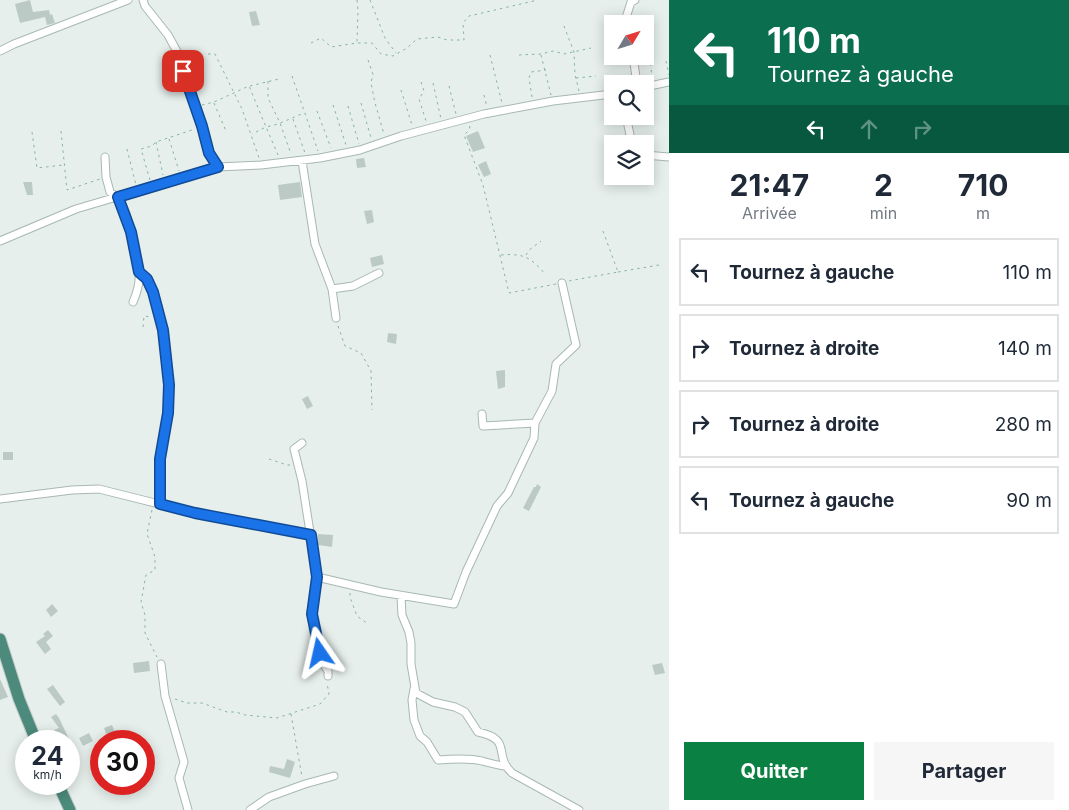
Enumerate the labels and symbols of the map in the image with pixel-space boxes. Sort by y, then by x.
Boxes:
north arrow [604,15,654,65]
pin [162,50,204,92]
position arrow [293,626,345,678]
speed limit sign: 30 [90,730,155,795]

